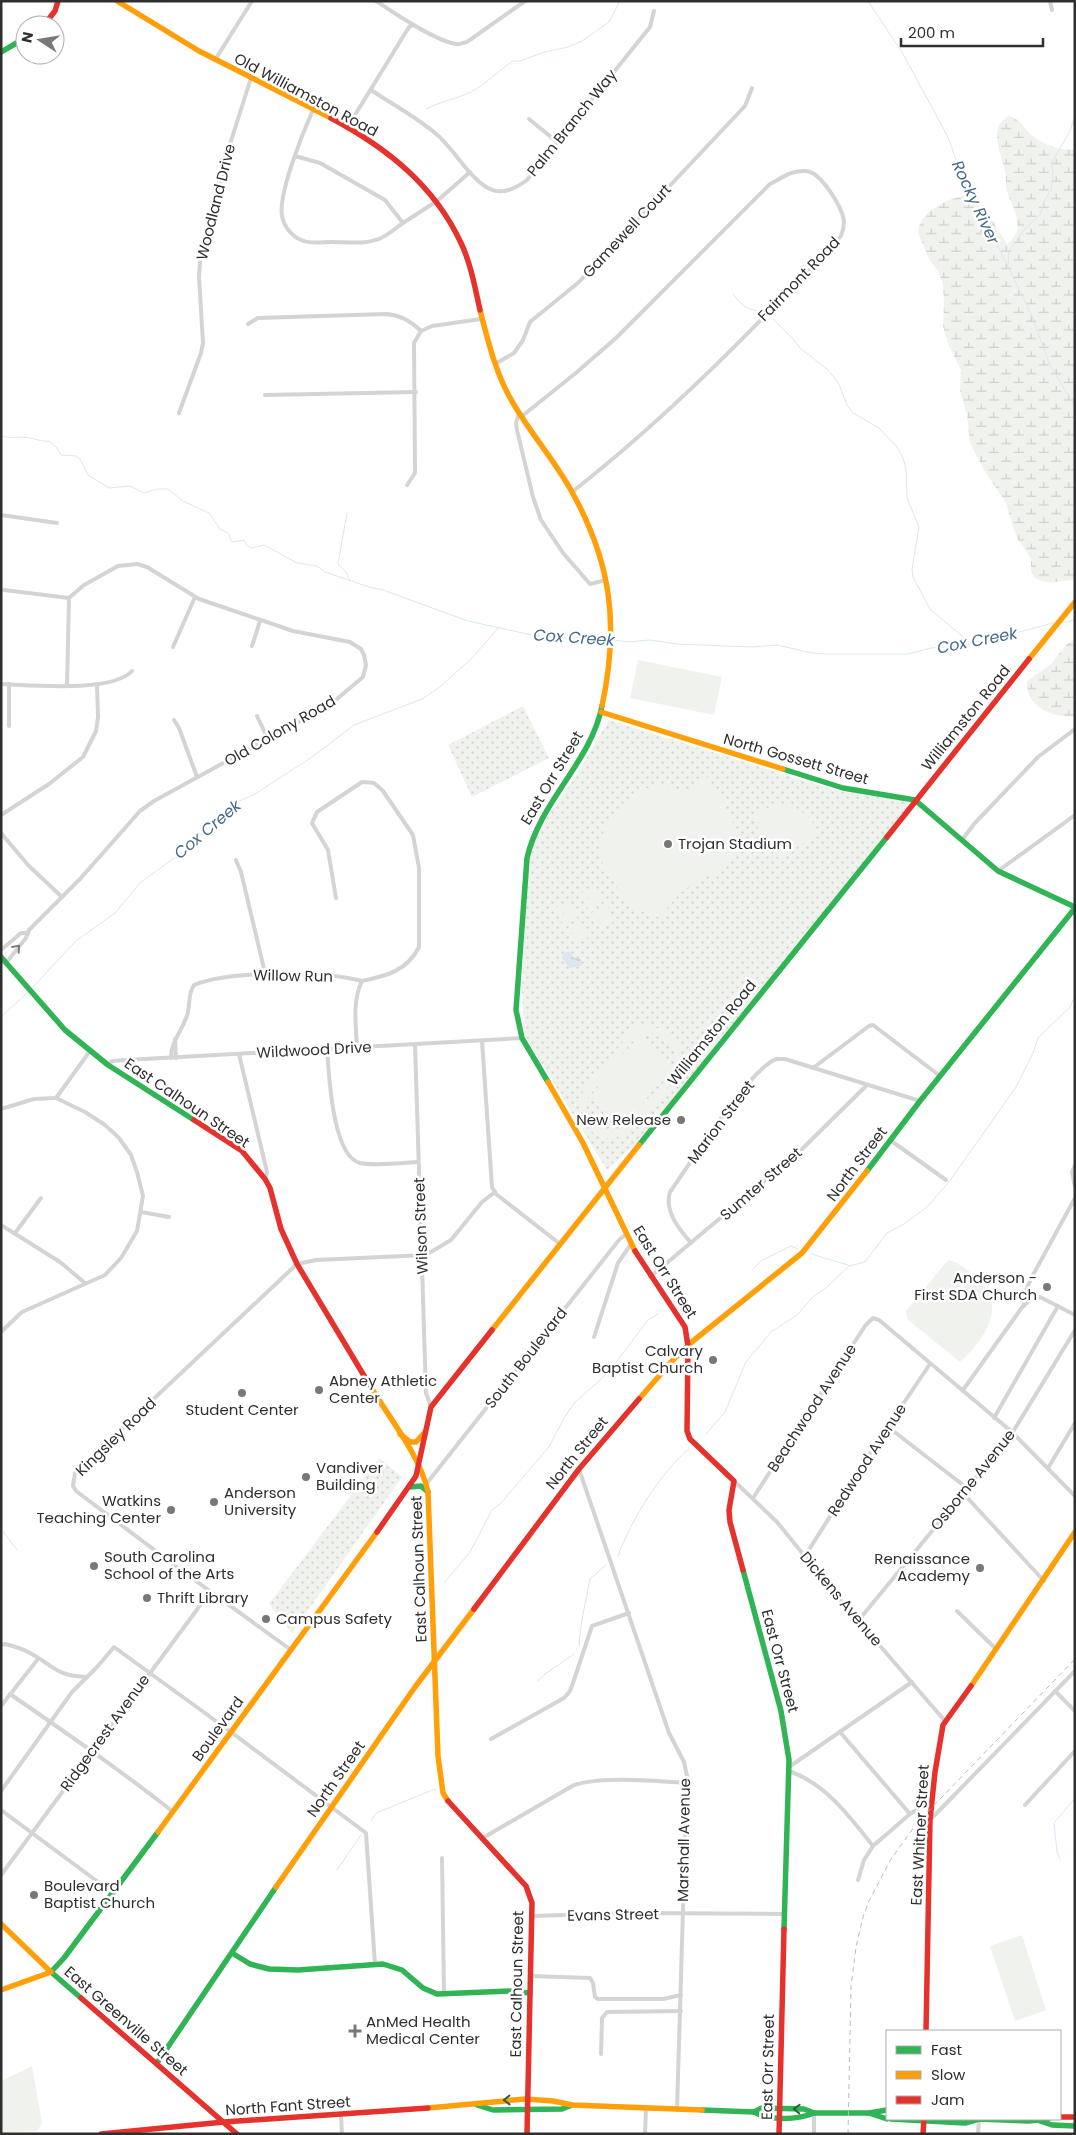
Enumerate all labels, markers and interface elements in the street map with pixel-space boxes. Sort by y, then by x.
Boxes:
north arrow [15,15,65,65]
scale bar [901,15,1044,47]
text: 200 m [908,22,955,43]
text: N [16,30,38,45]
street label: Old Williamston Road [231,48,382,141]
street label: Palm Branch Way [522,64,622,181]
street label: Woodland Drive [191,142,240,262]
water label: Rocky River [946,156,1005,249]
street label: Gamewell Court [578,179,676,282]
street label: Fairmont Road [753,232,844,326]
water label: Cox Creek [935,621,1020,660]
water label: Cox Creek [533,623,616,652]
street label: Williamston Road [916,660,1015,775]
street label: Old Colony Road [220,690,339,771]
street label: East Orr Street [515,727,588,829]
street label: North Gossett Street [721,728,871,789]
water label: Cox Creek [169,794,246,864]
place label: Trojan Stadium [678,833,792,854]
marker: Trojan Stadium [662,838,674,850]
one-way arrow [11,944,20,953]
street label: Willow Run [253,964,333,987]
street label: Williamston Road [662,975,761,1090]
street label: Wildwood Drive [256,1036,372,1063]
street label: East Calhoun Street [121,1053,254,1152]
street label: Marion Street [682,1076,759,1168]
place label: New Release [576,1109,671,1130]
marker: New Release [675,1114,687,1126]
street label: North Street [822,1122,892,1205]
street label: Sumter Street [715,1142,806,1225]
street label: Wilson Street [408,1177,433,1275]
street label: East Orr Street [628,1221,702,1322]
place label: Anderson - First SDA Church [914,1267,1037,1305]
marker: Anderson - First SDA Church [1041,1281,1053,1293]
street label: South Boulevard [480,1303,572,1413]
street label: Beachwood Avenue [762,1339,861,1476]
place label: Calvary Baptist Church [592,1340,704,1378]
marker: Calvary Baptist Church [707,1354,719,1366]
place label: Abney Athletic Center [329,1370,437,1408]
marker: Abney Athletic Center [313,1384,325,1396]
marker: Student Center [236,1387,248,1399]
street label: Kingsley Road [71,1393,161,1481]
place label: Student Center [185,1399,299,1420]
street label: Redwood Avenue [822,1399,911,1520]
street label: North Street [541,1412,613,1494]
street label: Osborne Avenue [925,1425,1020,1535]
place label: Vandiver Building [316,1457,383,1495]
marker: Vandiver Building [300,1471,312,1483]
place label: Anderson University [224,1482,297,1520]
place label: Watkins Teaching Center [36,1490,161,1528]
street label: East Calhoun Street [405,1495,432,1643]
marker: Anderson University [208,1496,220,1508]
marker: Watkins Teaching Center [165,1504,177,1516]
place label: South Carolina School of the Arts [104,1546,234,1584]
street label: Dickens Avenue [795,1547,887,1651]
place label: Renaissance Academy [874,1548,971,1586]
marker: South Carolina School of the Arts [88,1560,100,1572]
marker: Renaissance Academy [974,1562,986,1574]
place label: Thrift Library [157,1587,249,1608]
marker: Thrift Library [141,1592,153,1604]
street label: East Orr Street [757,1607,804,1715]
place label: Campus Safety [276,1608,392,1629]
marker: Campus Safety [260,1613,272,1625]
street label: Ridgecrest Avenue [55,1670,154,1796]
street label: Boulevard [187,1692,248,1765]
street label: North Street [302,1736,370,1821]
street label: East Whitner Street [905,1764,934,1906]
street label: Marshall Avenue [672,1778,695,1902]
place label: Boulevard Baptist Church [44,1875,155,1913]
marker: Boulevard Baptist Church [28,1889,40,1901]
street label: Evans Street [567,1903,659,1926]
street label: East Calhoun Street [505,1910,528,2058]
street label: East Greenville Street [60,1961,193,2080]
place label: AnMed Health Medical Center [366,2011,480,2049]
street label: East Orr Street [756,2014,779,2120]
marker: AnMed Health Medical Center [348,2024,362,2038]
legend [886,2030,1061,2120]
text: Fast [931,2039,962,2060]
text: Slow [931,2064,966,2085]
text: Jam [931,2089,965,2110]
street label: North Fant Street [225,2091,351,2120]
one-way arrow [503,2095,511,2106]
one-way arrow [793,2104,800,2114]

